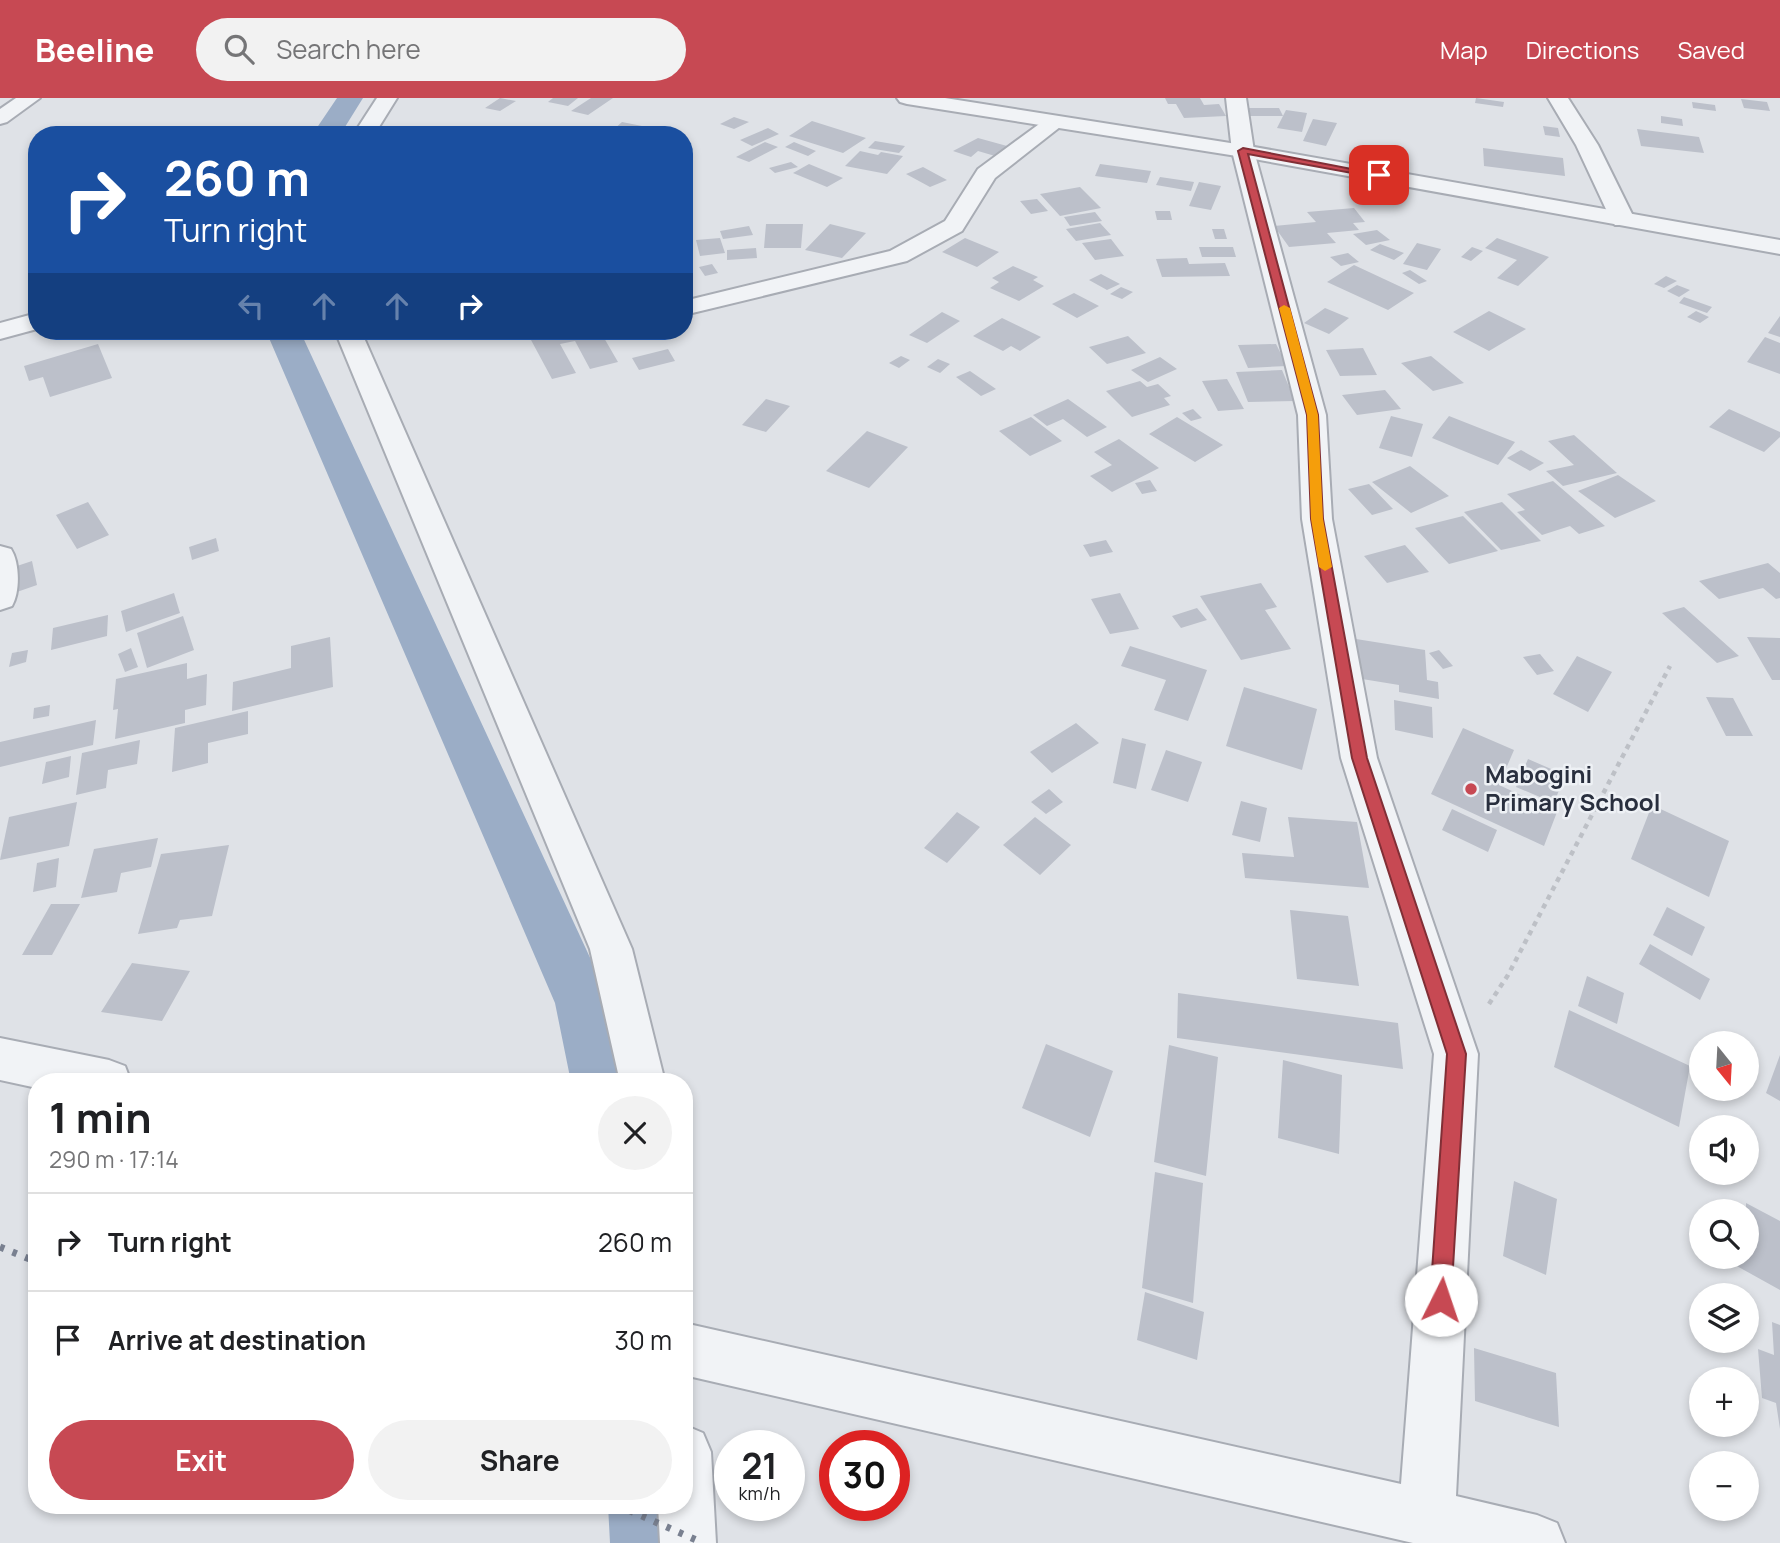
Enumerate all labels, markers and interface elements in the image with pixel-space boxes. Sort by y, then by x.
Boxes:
search box [196,18,686,81]
text: Beeline [35,27,154,72]
icon: search [220,30,258,68]
text: Search here [276,31,421,67]
text: Map [1440,33,1488,66]
text: Directions [1526,33,1639,66]
text: Saved [1677,33,1745,66]
text: 260 m [164,144,310,211]
pin [1349,145,1409,205]
icon: right [49,154,140,245]
icon: arrive [1360,156,1398,194]
text: Turn right [164,208,307,252]
icon: left [232,287,270,325]
icon: ahead [305,287,343,325]
icon: ahead [378,287,416,325]
icon: right [451,287,489,325]
place label: Mabogini Primary School [1485,757,1660,818]
marker: Mabogini Primary School [1463,781,1479,797]
north arrow [1689,1031,1759,1101]
map controls [1689,1031,1759,1521]
text: 1 min [49,1088,152,1146]
button: close [598,1096,672,1170]
button: sound [1689,1115,1759,1185]
text: 290 m · 17:14 [49,1143,179,1175]
button: search [1689,1199,1759,1269]
icon: right [49,1223,87,1261]
text: Turn right [108,1224,232,1260]
text: 260 m [598,1224,672,1260]
position arrow [1404,1263,1478,1337]
button: layers [1689,1283,1759,1353]
icon: arrive [49,1321,87,1359]
text: Arrive at destination [108,1322,366,1358]
text: 30 m [615,1322,672,1358]
button: + [1689,1367,1759,1437]
button: Exit [49,1420,354,1500]
button: Share [368,1420,672,1500]
speed limit sign: 30 [819,1430,910,1521]
text: 21 [741,1442,778,1490]
button: − [1689,1451,1759,1521]
text: km/h [739,1481,780,1505]

